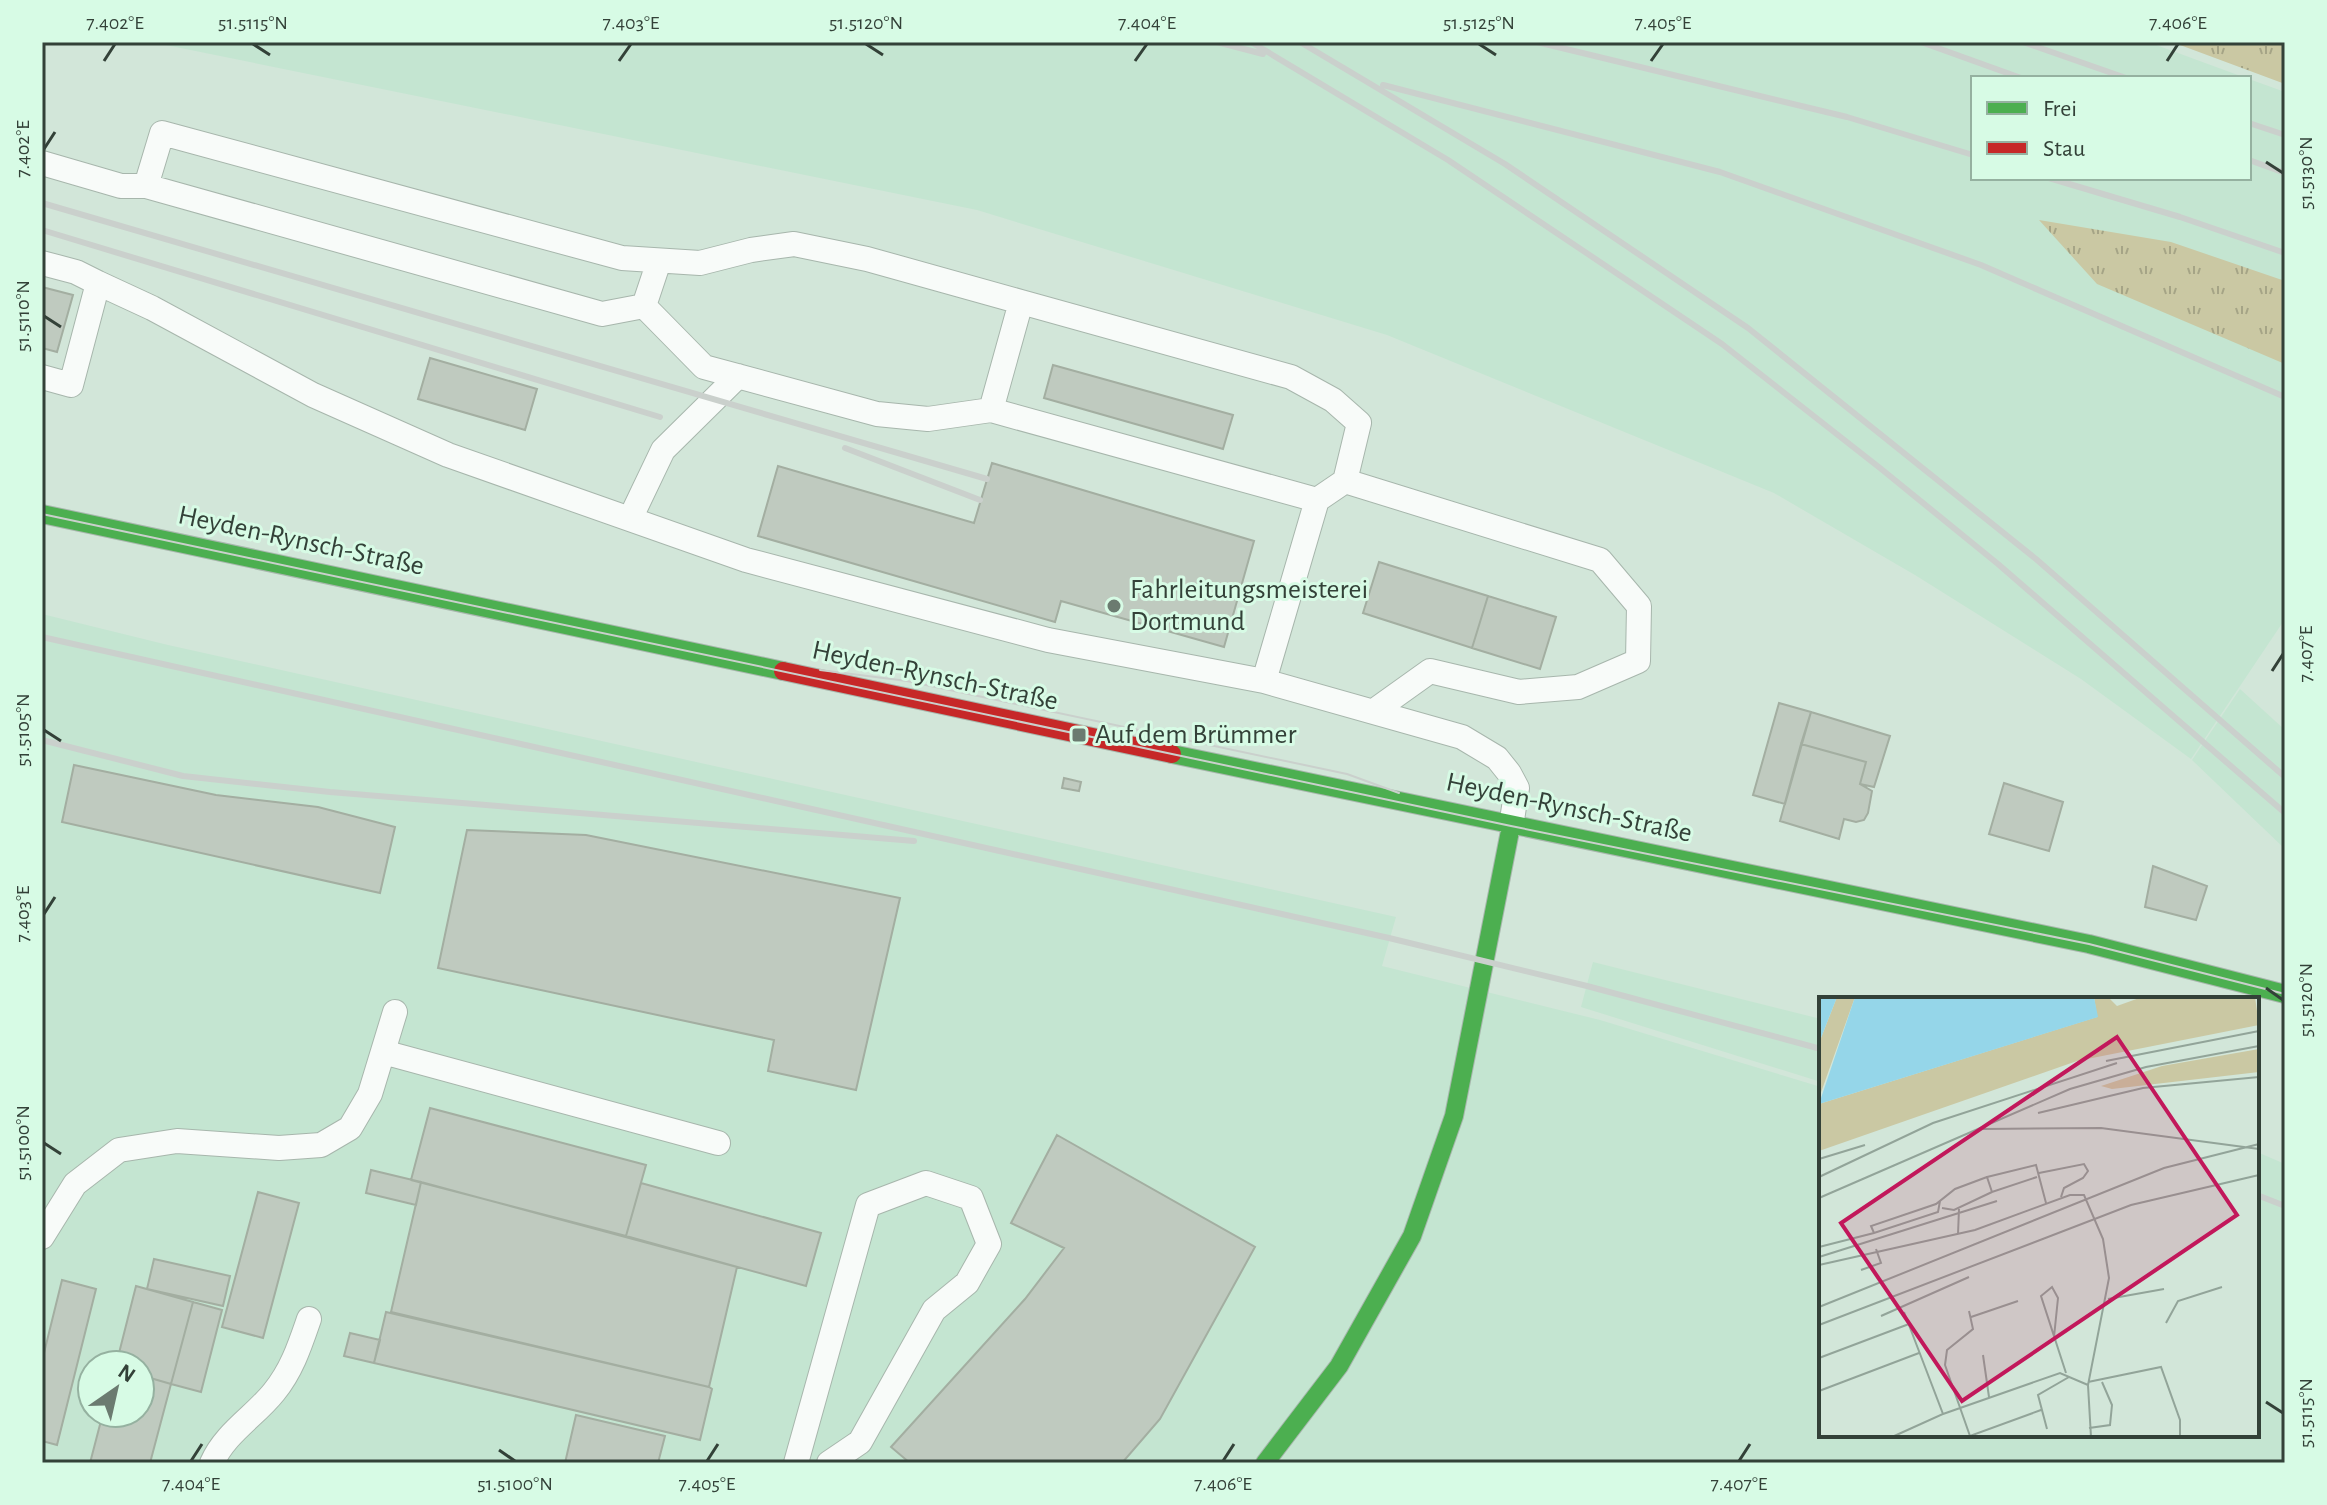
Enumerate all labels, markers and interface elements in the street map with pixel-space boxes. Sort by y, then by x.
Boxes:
text: 7.402°E [86,13,144,33]
text: 51.5115°N [218,13,288,33]
text: 7.403°E [603,13,660,33]
text: 51.5120°N [829,13,903,33]
text: 7.404°E [1118,13,1176,33]
text: 51.5125°N [1443,13,1515,33]
text: 7.405°E [1635,13,1692,33]
text: 7.406°E [2149,13,2207,33]
legend [1971,76,2251,180]
text: Frei [2043,97,2077,121]
text: 7.402°E [13,120,33,178]
text: 51.5130°N [2296,136,2316,210]
text: Stau [2043,137,2085,161]
text: 51.5110°N [13,280,33,352]
street label: Heyden-Rynsch-Straße [176,501,426,581]
place label: Fahrleitungsmeisterei Dortmund [1130,576,1368,636]
marker: Fahrleitungsmeisterei Dortmund [1105,597,1123,615]
text: 7.407°E [2296,625,2316,682]
street label: Heyden-Rynsch-Straße [810,636,1060,716]
text: 51.5105°N [13,693,33,767]
place label: Auf dem Brümmer [1095,721,1296,749]
marker: Auf dem Brümmer [1070,726,1088,744]
street label: Heyden-Rynsch-Straße [1444,768,1694,848]
text: 7.403°E [13,885,33,942]
text: 51.5120°N [2296,963,2316,1037]
inset map [1819,997,2259,1437]
text: 51.5100°N [13,1105,33,1181]
north arrow [76,1349,156,1429]
text: N [114,1360,139,1387]
text: 51.5115°N [2296,1378,2316,1448]
text: 7.404°E [162,1474,220,1494]
text: 51.5100°N [477,1474,553,1494]
text: 7.405°E [679,1474,736,1494]
text: 7.406°E [1194,1474,1252,1494]
text: 7.407°E [1711,1474,1768,1494]

